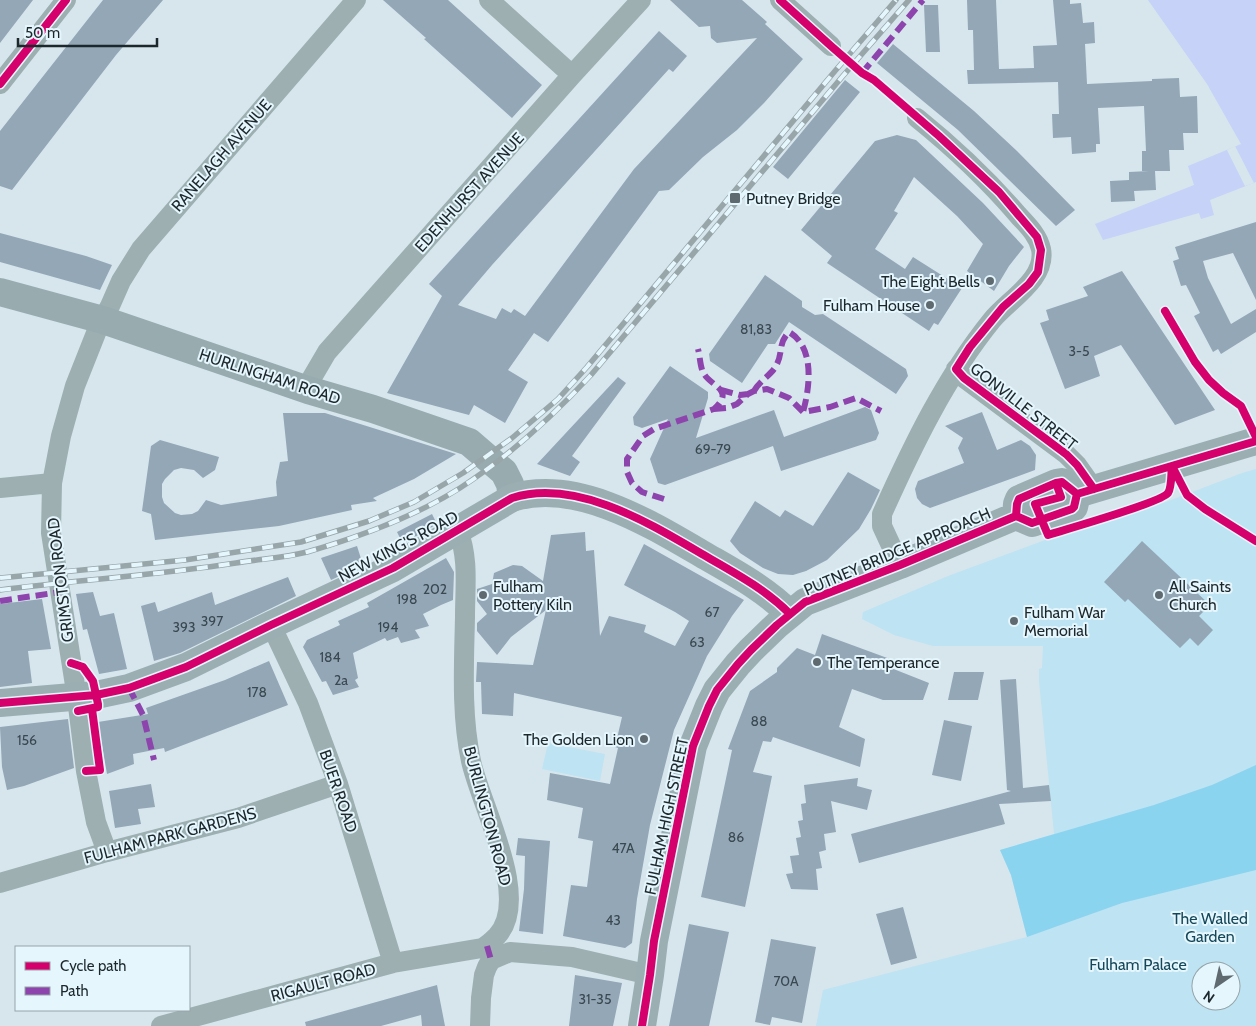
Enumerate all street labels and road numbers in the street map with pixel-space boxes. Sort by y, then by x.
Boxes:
street label: RANELAGH AVENUE [167,95,275,215]
street label: EDENHURST AVENUE [411,129,528,256]
street label: HURLINGHAM ROAD [197,345,343,408]
street label: GONVILLE STREET [966,359,1081,454]
street label: PUTNEY BRIDGE APPROACH [801,503,993,599]
street label: NEW KING'S ROAD [335,507,461,586]
street label: GRIMSTON ROAD [43,517,78,643]
street label: FULHAM HIGH STREET [641,735,693,897]
street label: BURLINGTON ROAD [460,744,515,888]
street label: BUER ROAD [315,747,362,835]
street label: FULHAM PARK GARDENS [82,803,258,868]
street label: RIGAULT ROAD [269,959,378,1006]

